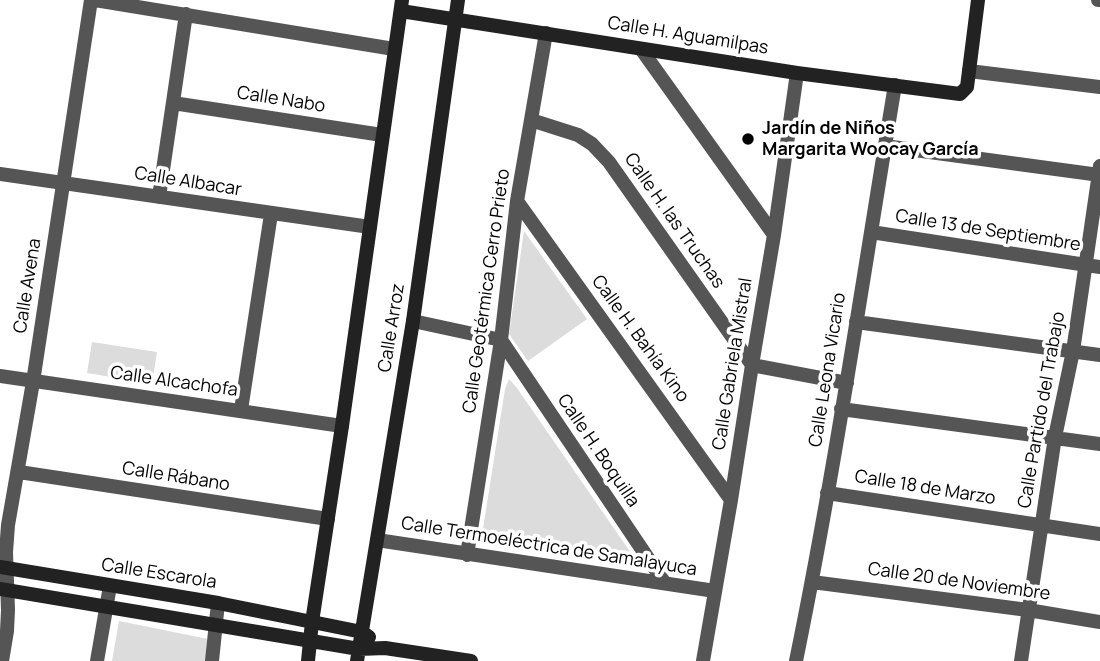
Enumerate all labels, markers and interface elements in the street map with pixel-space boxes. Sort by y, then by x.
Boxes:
street label: Calle H. Aguamilpas [606,13,770,59]
street label: Calle Nabo [235,82,327,118]
place label: Jardín de Niños Margarita Woocay García [762,118,979,160]
marker: Jardín de Niños Margarita Woocay García [740,131,756,147]
street label: Calle H. las Truchas [619,149,729,293]
street label: Calle Albacar [133,163,243,201]
street label: Calle Geotérmica Cerro Prieto [459,167,515,415]
street label: Calle 13 de Septiembre [894,206,1082,256]
street label: Calle Avena [10,237,46,335]
street label: Calle H. Bahía Kino [587,271,693,407]
street label: Calle Gabriela Mistral [709,276,757,452]
street label: Calle Arroz [374,282,410,374]
street label: Calle Leona Vicario [805,291,851,449]
street label: Calle Partido del Trabajo [1014,310,1070,510]
street label: Calle Alcachofa [109,362,239,402]
street label: Calle H. Boquilla [552,390,644,512]
street label: Calle Rábano [121,458,231,496]
street label: Calle 18 de Marzo [853,466,997,510]
street label: Calle Termoeléctrica de Samalayuca [400,513,698,581]
street label: Calle Escarola [100,554,218,594]
street label: Calle 20 de Noviembre [866,559,1052,605]

